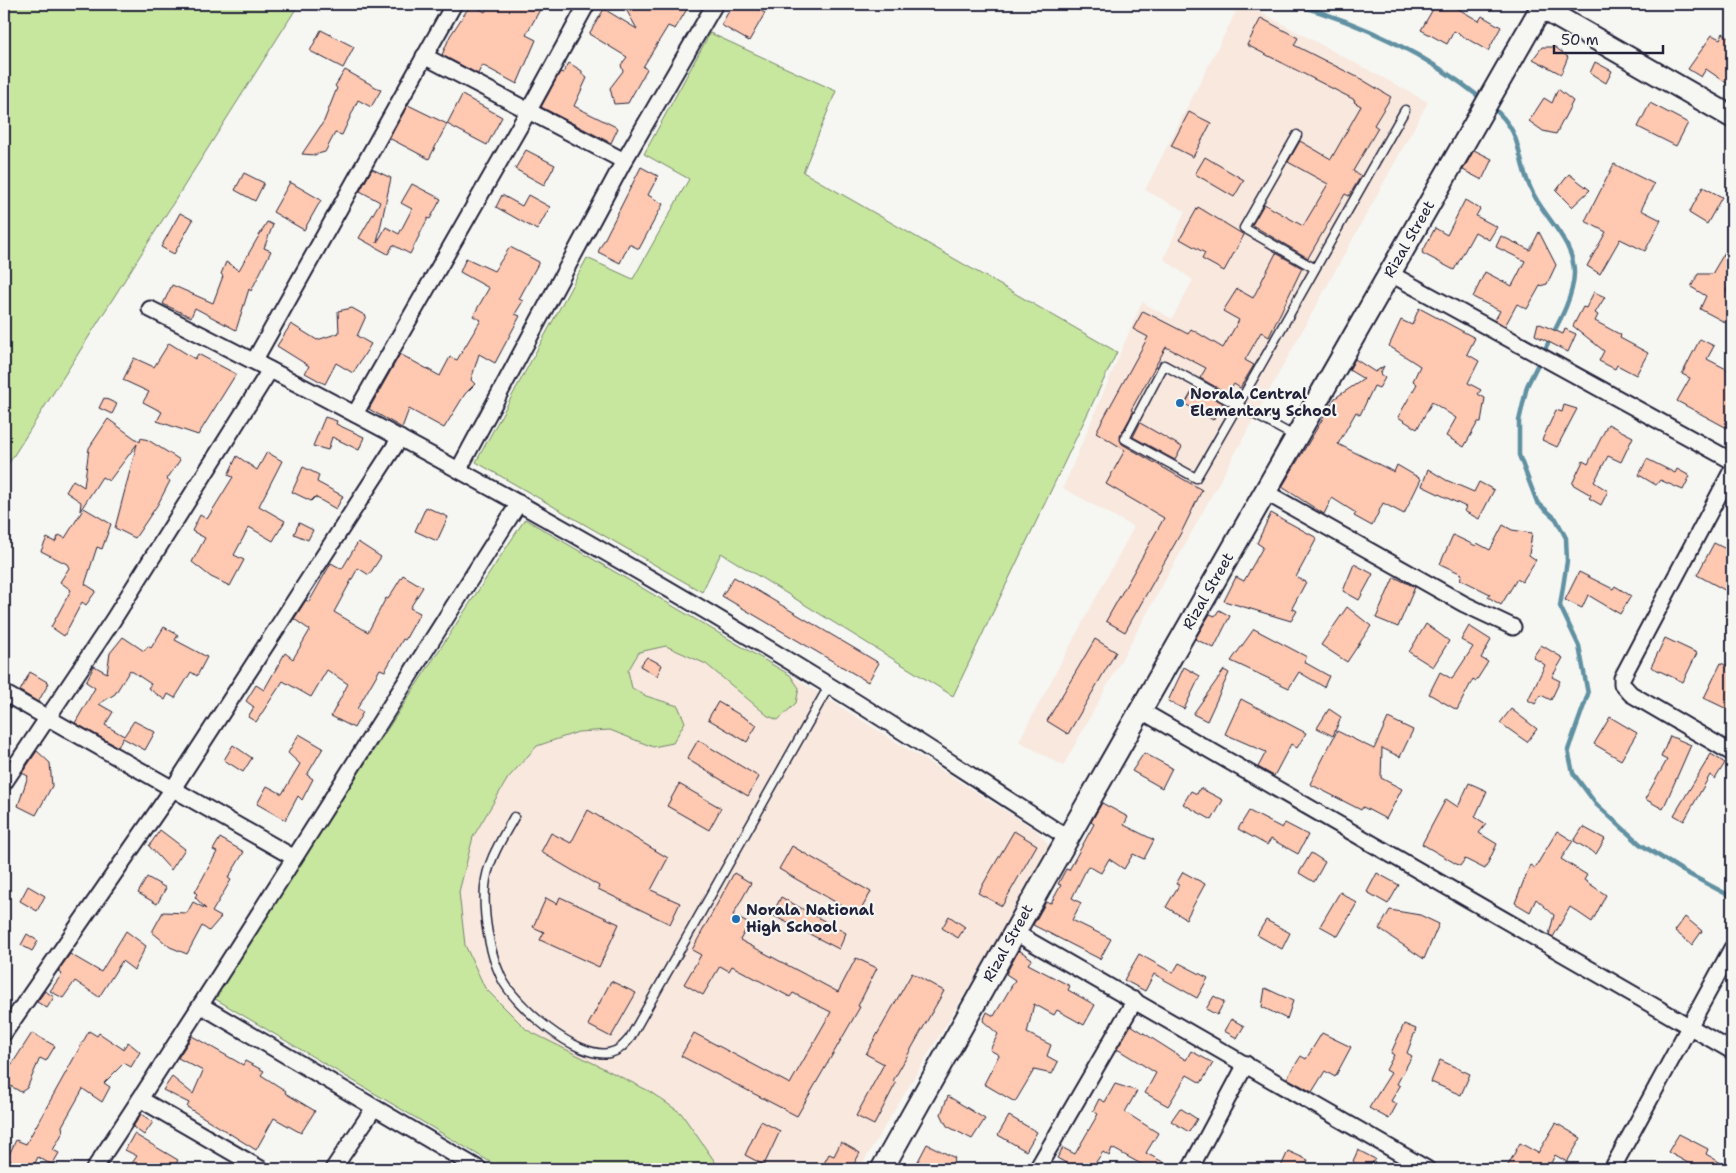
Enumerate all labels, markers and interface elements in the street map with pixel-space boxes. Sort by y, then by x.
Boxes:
scale bar [1554,22,1662,54]
text: 50 m [1561,30,1599,50]
street label: Rizal Street [1379,197,1439,281]
place label: Norala Central Elementary School [1190,384,1337,421]
marker: Norala Central Elementary School [1174,397,1186,409]
street label: Rizal Street [1178,549,1238,633]
place label: Norala National High School [746,900,874,937]
street label: Rizal Street [978,901,1038,985]
marker: Norala National High School [730,913,742,925]

